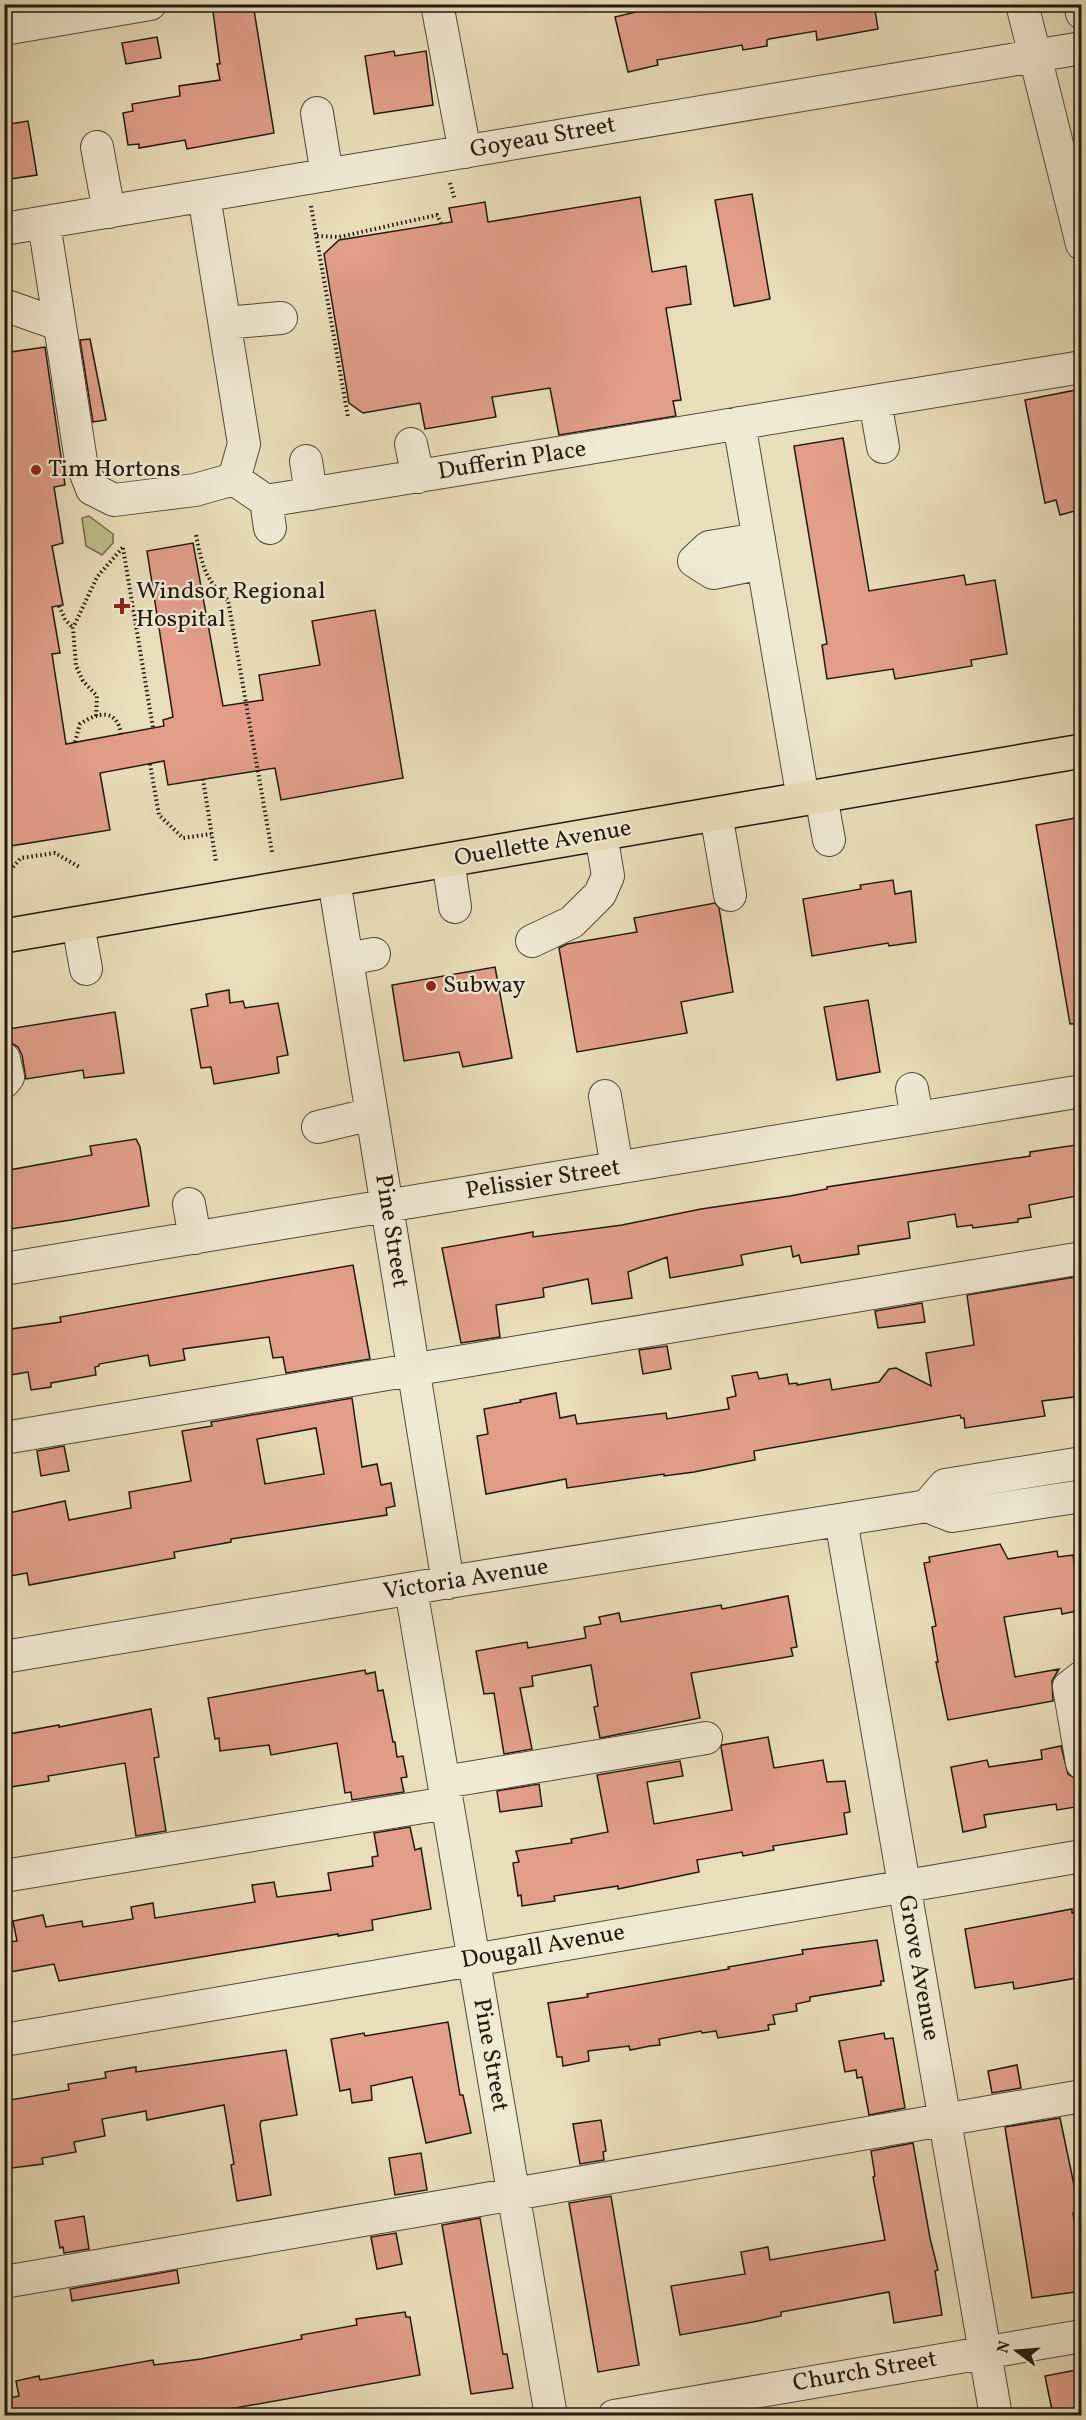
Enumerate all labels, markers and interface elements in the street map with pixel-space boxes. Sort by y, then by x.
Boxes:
street label: Goyeau Street [467,108,619,168]
street label: Dufferin Place [435,432,589,490]
place label: Tim Hortons [48,453,181,487]
marker: Tim Hortons [29,463,43,477]
place label: Windsor Regional Hospital [136,575,325,637]
marker: Windsor Regional Hospital [113,597,131,615]
street label: Ouellette Avenue [452,812,634,876]
place label: Subway [443,969,525,1003]
marker: Subway [424,979,438,993]
street label: Pelissier Street [463,1151,623,1209]
street label: Pine Street [365,1172,417,1290]
street label: Victoria Avenue [381,1550,551,1610]
street label: Grove Avenue [888,1893,948,2043]
street label: Dougall Avenue [458,1916,628,1978]
street label: Pine Street [463,1996,517,2114]
north arrow [987,2321,1047,2381]
text: N [992,2338,1017,2356]
street label: Church Street [790,2343,940,2401]

